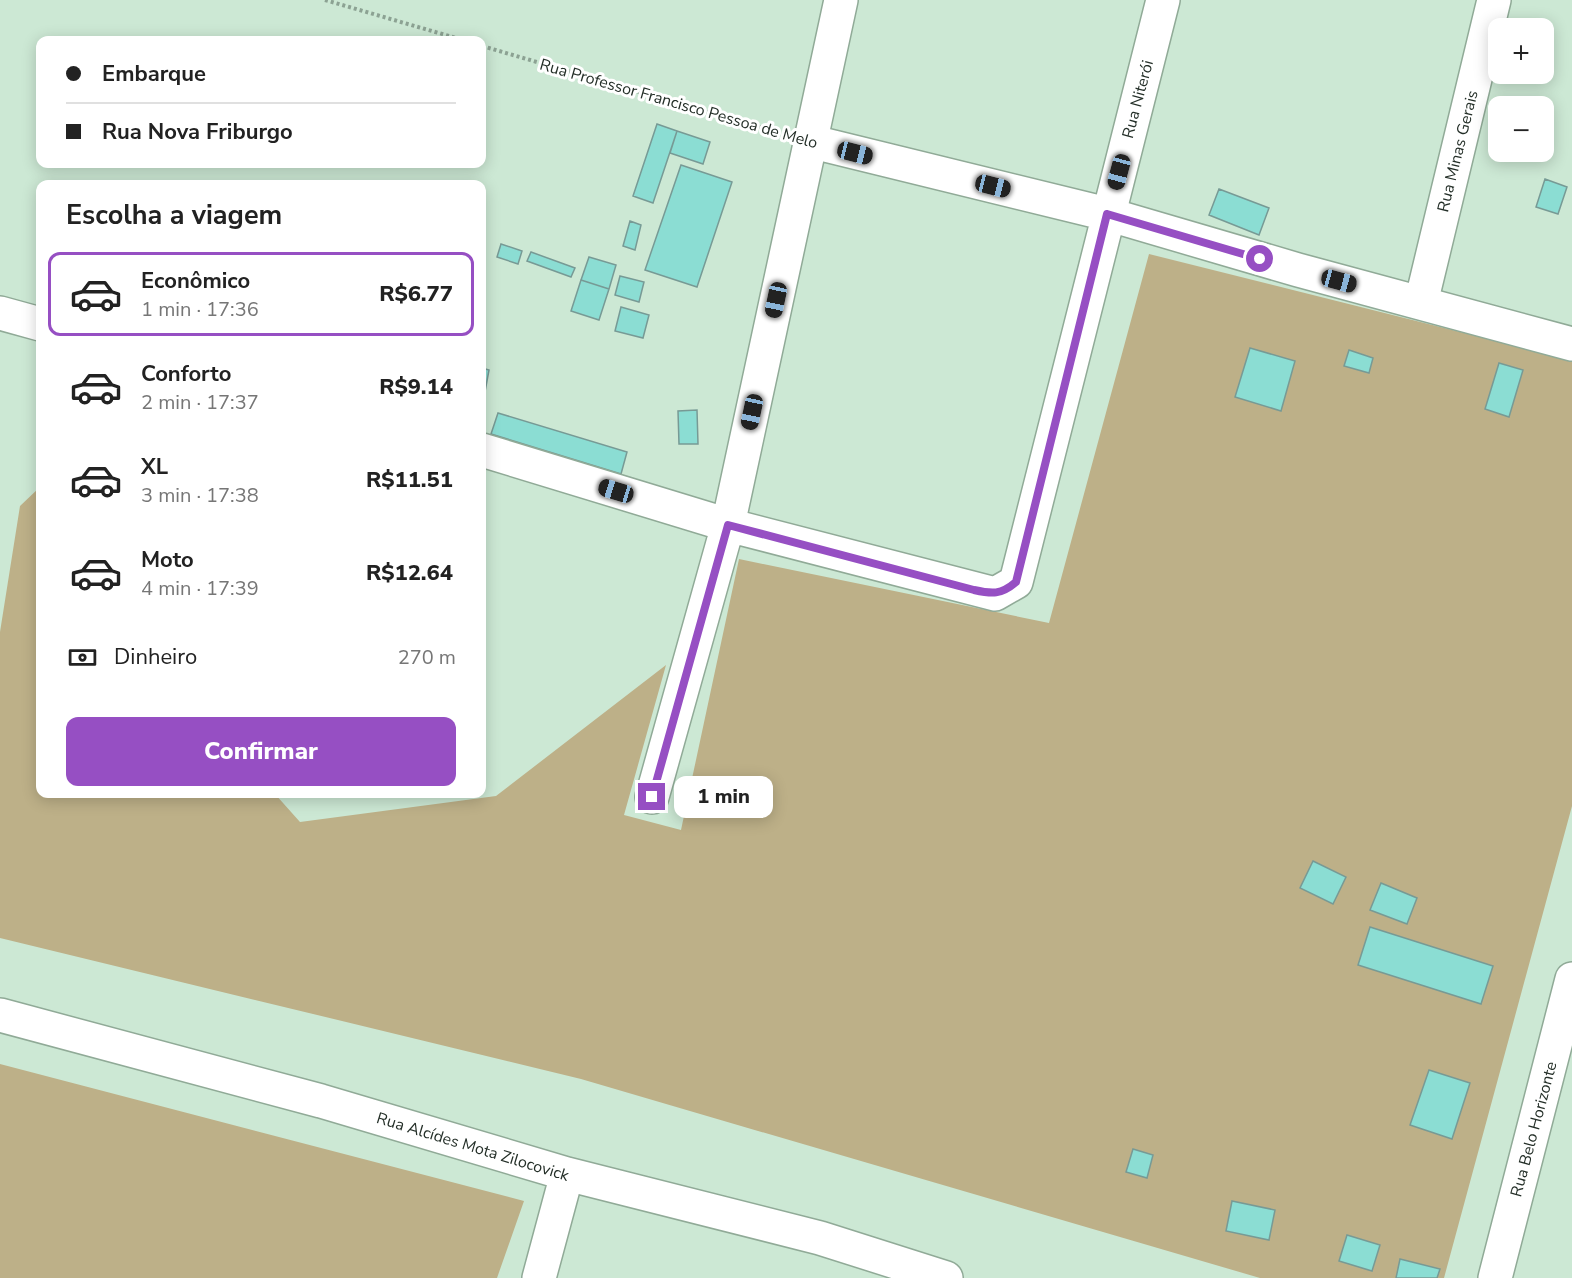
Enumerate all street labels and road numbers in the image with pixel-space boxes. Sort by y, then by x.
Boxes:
street label: Rua Professor Francisco Pessoa de Melo [537,54,820,154]
street label: Rua Niterói [1117,58,1159,141]
street label: Rua Minas Gerais [1432,88,1484,214]
street label: Rua Belo Horizonte [1505,1059,1563,1199]
street label: Rua Alcídes Mota Zilocovick [374,1107,573,1187]

